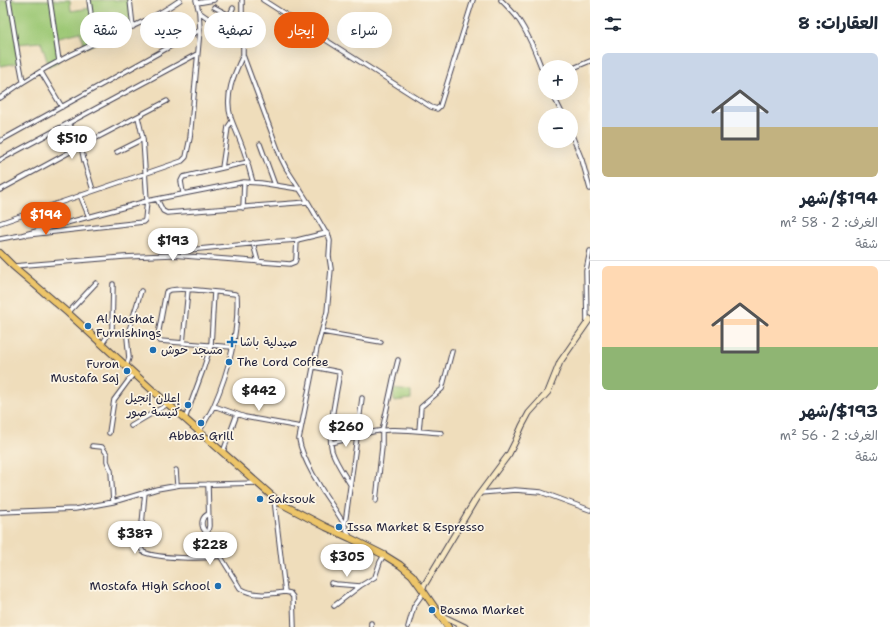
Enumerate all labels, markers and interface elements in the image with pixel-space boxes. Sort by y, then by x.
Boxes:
chip: شقة [80,12,132,48]
chip: جديد [140,12,196,48]
chip: تصفية [204,12,266,48]
chip: إيجار [274,12,329,48]
chip: شراء [337,12,392,48]
text: العقارات: 8 [798,12,878,34]
icon: filters [602,13,624,35]
map controls [538,60,578,148]
button: + [538,60,578,100]
icon: home [704,79,776,151]
button: − [538,108,578,148]
pin: $510 [48,126,96,160]
text: $510 [56,130,88,147]
text: $194/شهر [800,187,878,209]
pin: $194 [22,202,70,236]
text: $194 [30,206,62,223]
text: الغرف: 2 · 58 m² [780,214,878,231]
pin: $193 [149,228,197,262]
text: $193 [157,232,189,249]
text: شقة [855,235,878,252]
icon: home [704,292,776,364]
place label: Al Nashat Furnishings [96,311,162,341]
marker: Al Nashat Furnishings [83,321,93,331]
place label: صيدلية باشا [240,334,297,350]
marker: صيدلية باشا [227,337,237,347]
place label: مسجد حوش [161,342,223,358]
marker: مسجد حوش [148,345,158,355]
place label: The Lord Coffee [237,354,329,370]
place label: Furon Mustafa Saj [50,356,119,386]
marker: The Lord Coffee [224,357,234,367]
marker: Furon Mustafa Saj [122,366,132,376]
pin: $442 [235,378,283,412]
text: $442 [241,382,277,399]
place label: إعلان إنجيل كنيسة صور [125,390,180,420]
marker: إعلان إنجيل كنيسة صور [183,400,193,410]
text: $193/شهر [800,400,878,422]
pin: $260 [322,414,370,448]
marker: Abbas Grill [196,418,206,428]
text: $260 [328,418,364,435]
text: الغرف: 2 · 56 m² [780,427,878,444]
place label: Abbas Grill [168,428,234,444]
text: شقة [855,448,878,465]
place label: Saksouk [268,491,316,507]
marker: Saksouk [255,494,265,504]
place label: Issa Market & Espresso [347,519,484,535]
pin: $387 [111,521,159,555]
marker: Issa Market & Espresso [334,522,344,532]
text: $387 [117,525,153,542]
pin: $228 [186,532,234,566]
text: $228 [192,536,228,553]
pin: $305 [323,544,371,578]
text: $305 [329,548,365,565]
place label: Mostafa High School [90,578,210,594]
marker: Mostafa High School [213,581,223,591]
place label: Basma Market [440,602,524,618]
marker: Basma Market [427,605,437,615]

